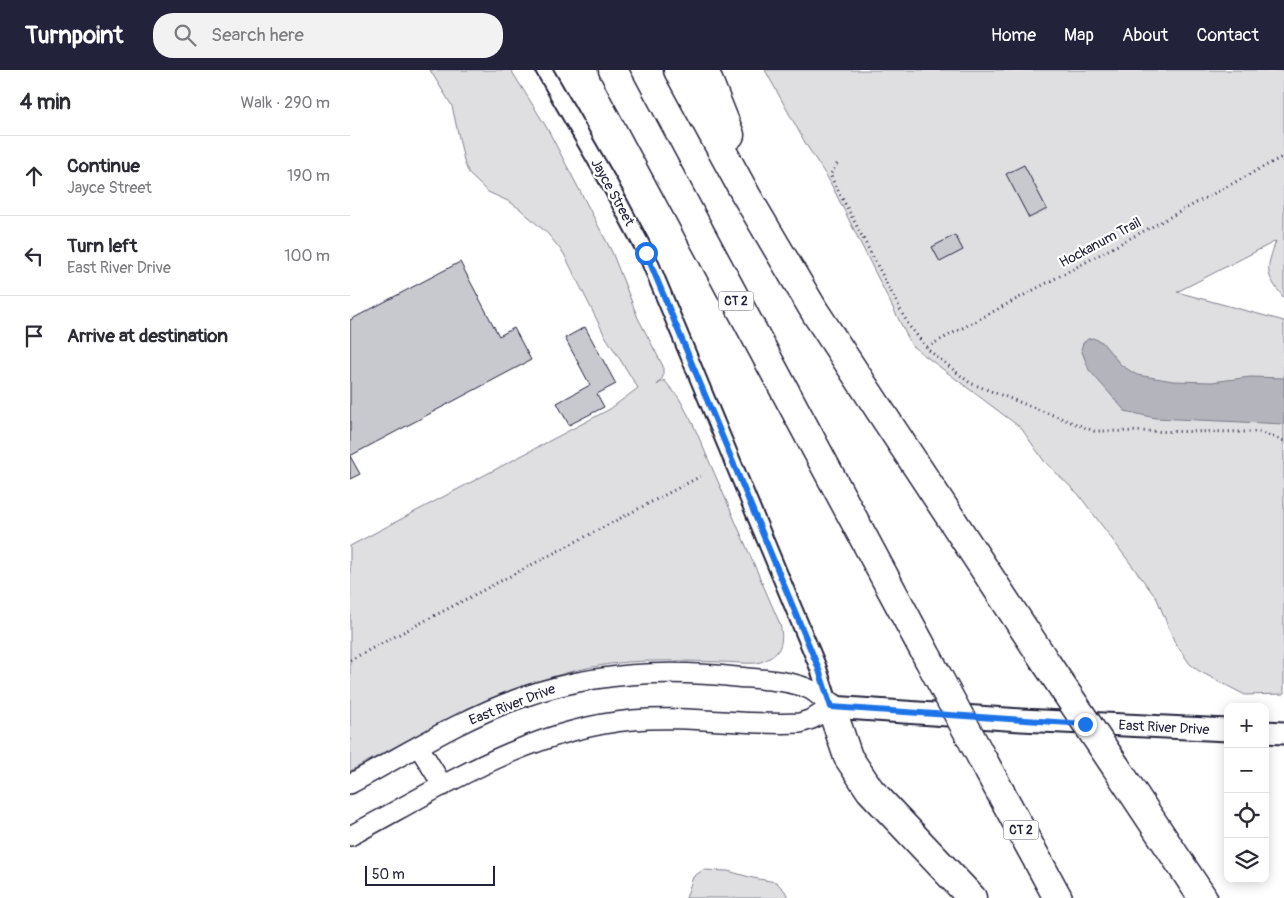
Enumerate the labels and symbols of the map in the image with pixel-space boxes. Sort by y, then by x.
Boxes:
street label: Jayce Street [587,156,638,229]
street label: Hockanum Trail [1056,214,1144,271]
route start [635,242,658,265]
road number: CT 2 [718,292,754,310]
street label: East River Drive [467,680,558,729]
route end [1074,713,1097,736]
street label: East River Drive [1118,717,1210,738]
road number: CT 2 [1004,820,1038,840]
scale bar [365,863,495,886]

